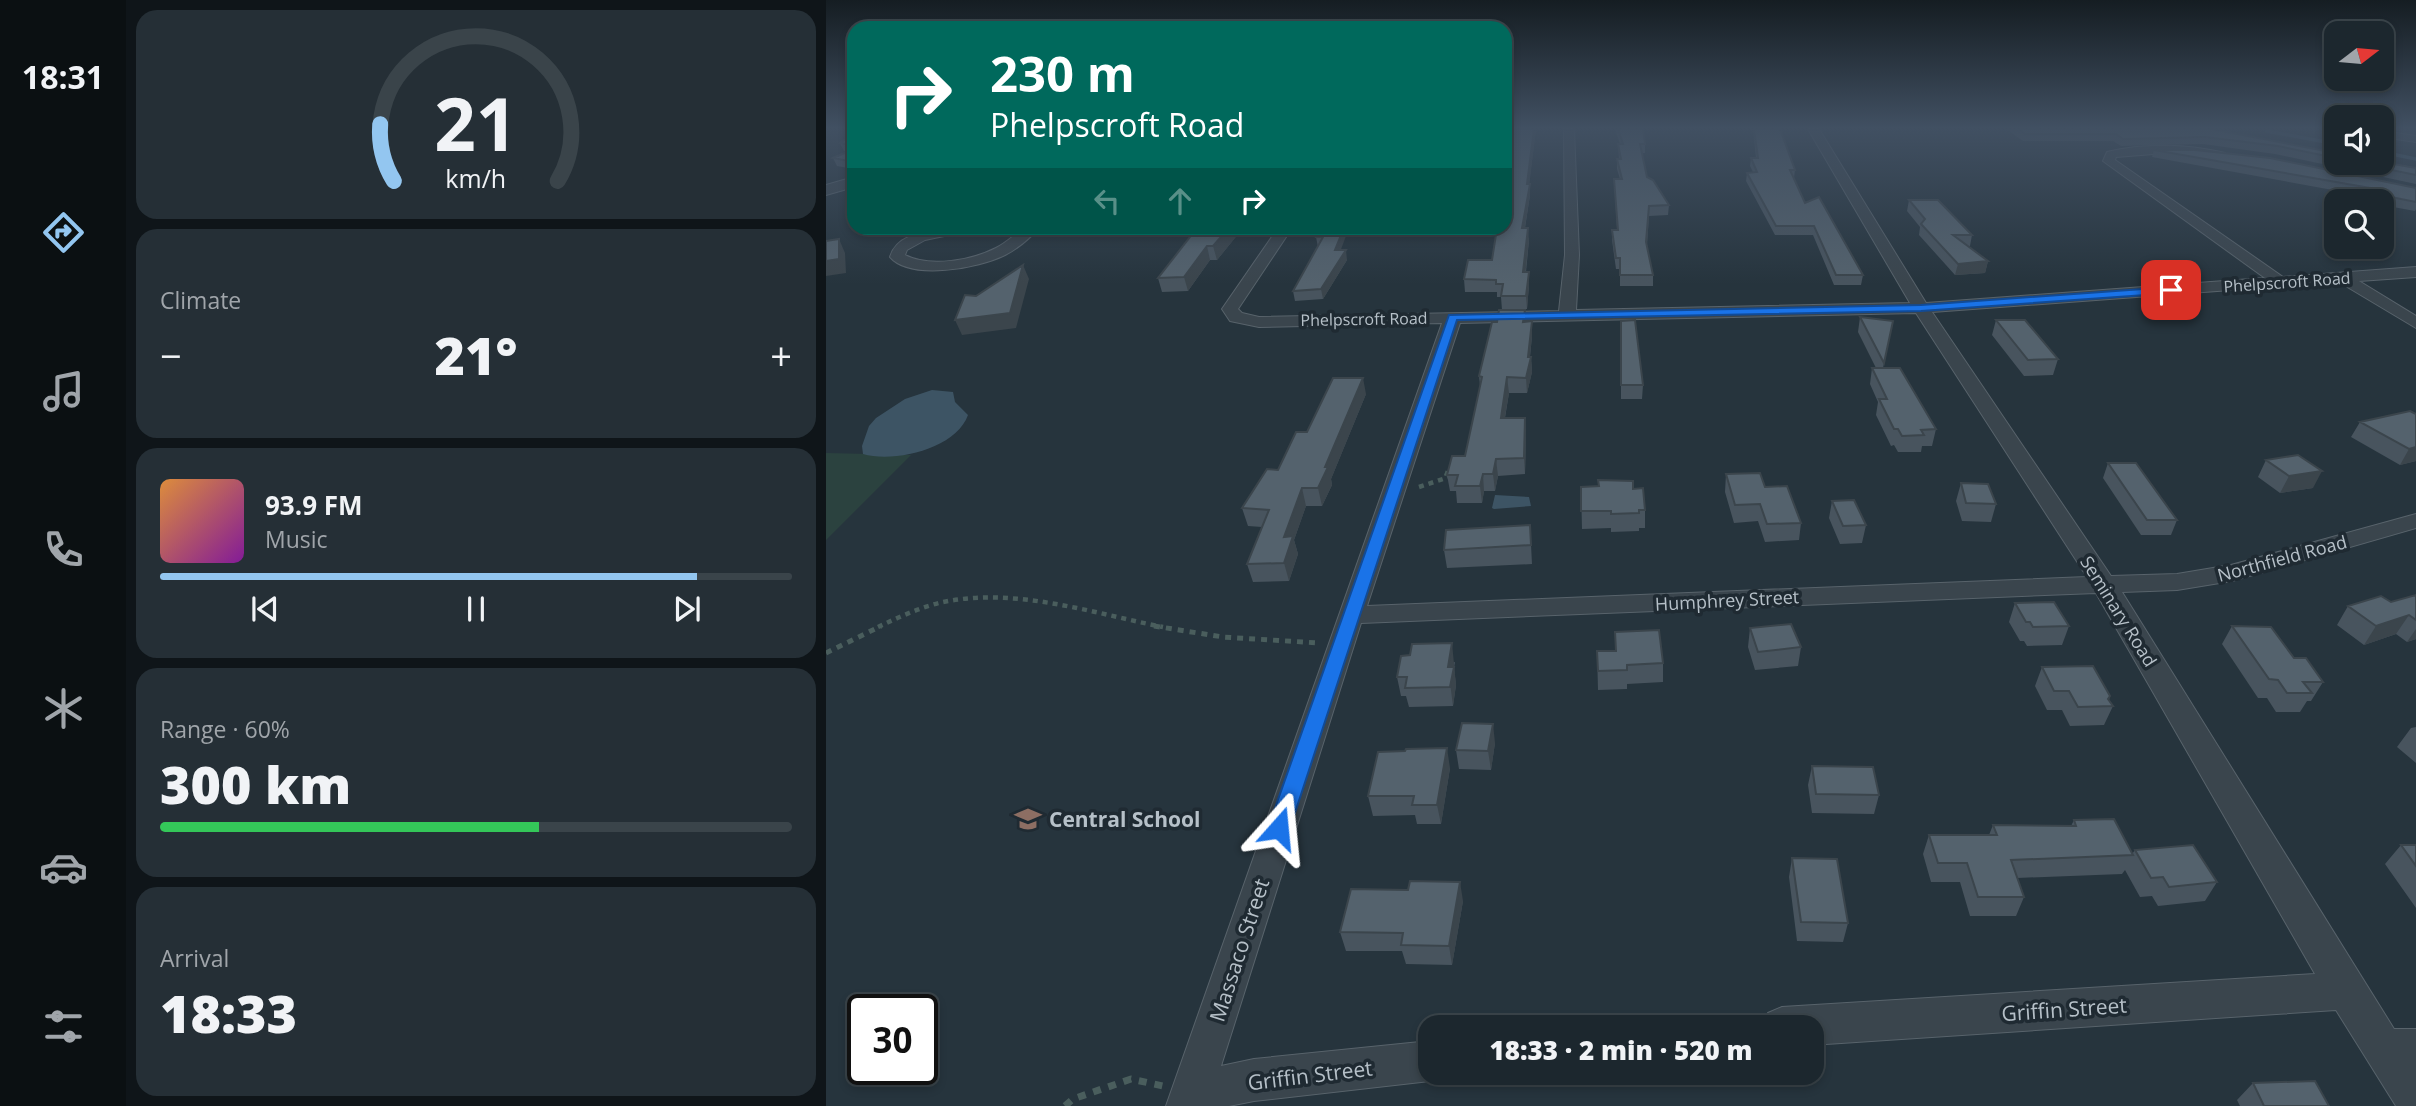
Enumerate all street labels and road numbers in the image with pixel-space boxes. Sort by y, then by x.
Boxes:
street label: Phelpscroft Road [2223,267,2351,297]
street label: Phelpscroft Road [1300,307,1428,331]
street label: Northfield Road [2215,529,2349,587]
street label: Seminary Road [2075,551,2163,671]
street label: Humphrey Street [1654,584,1800,616]
street label: Massaco Street [1203,875,1275,1025]
street label: Griffin Street [2000,991,2128,1027]
street label: Griffin Street [1246,1053,1374,1097]

